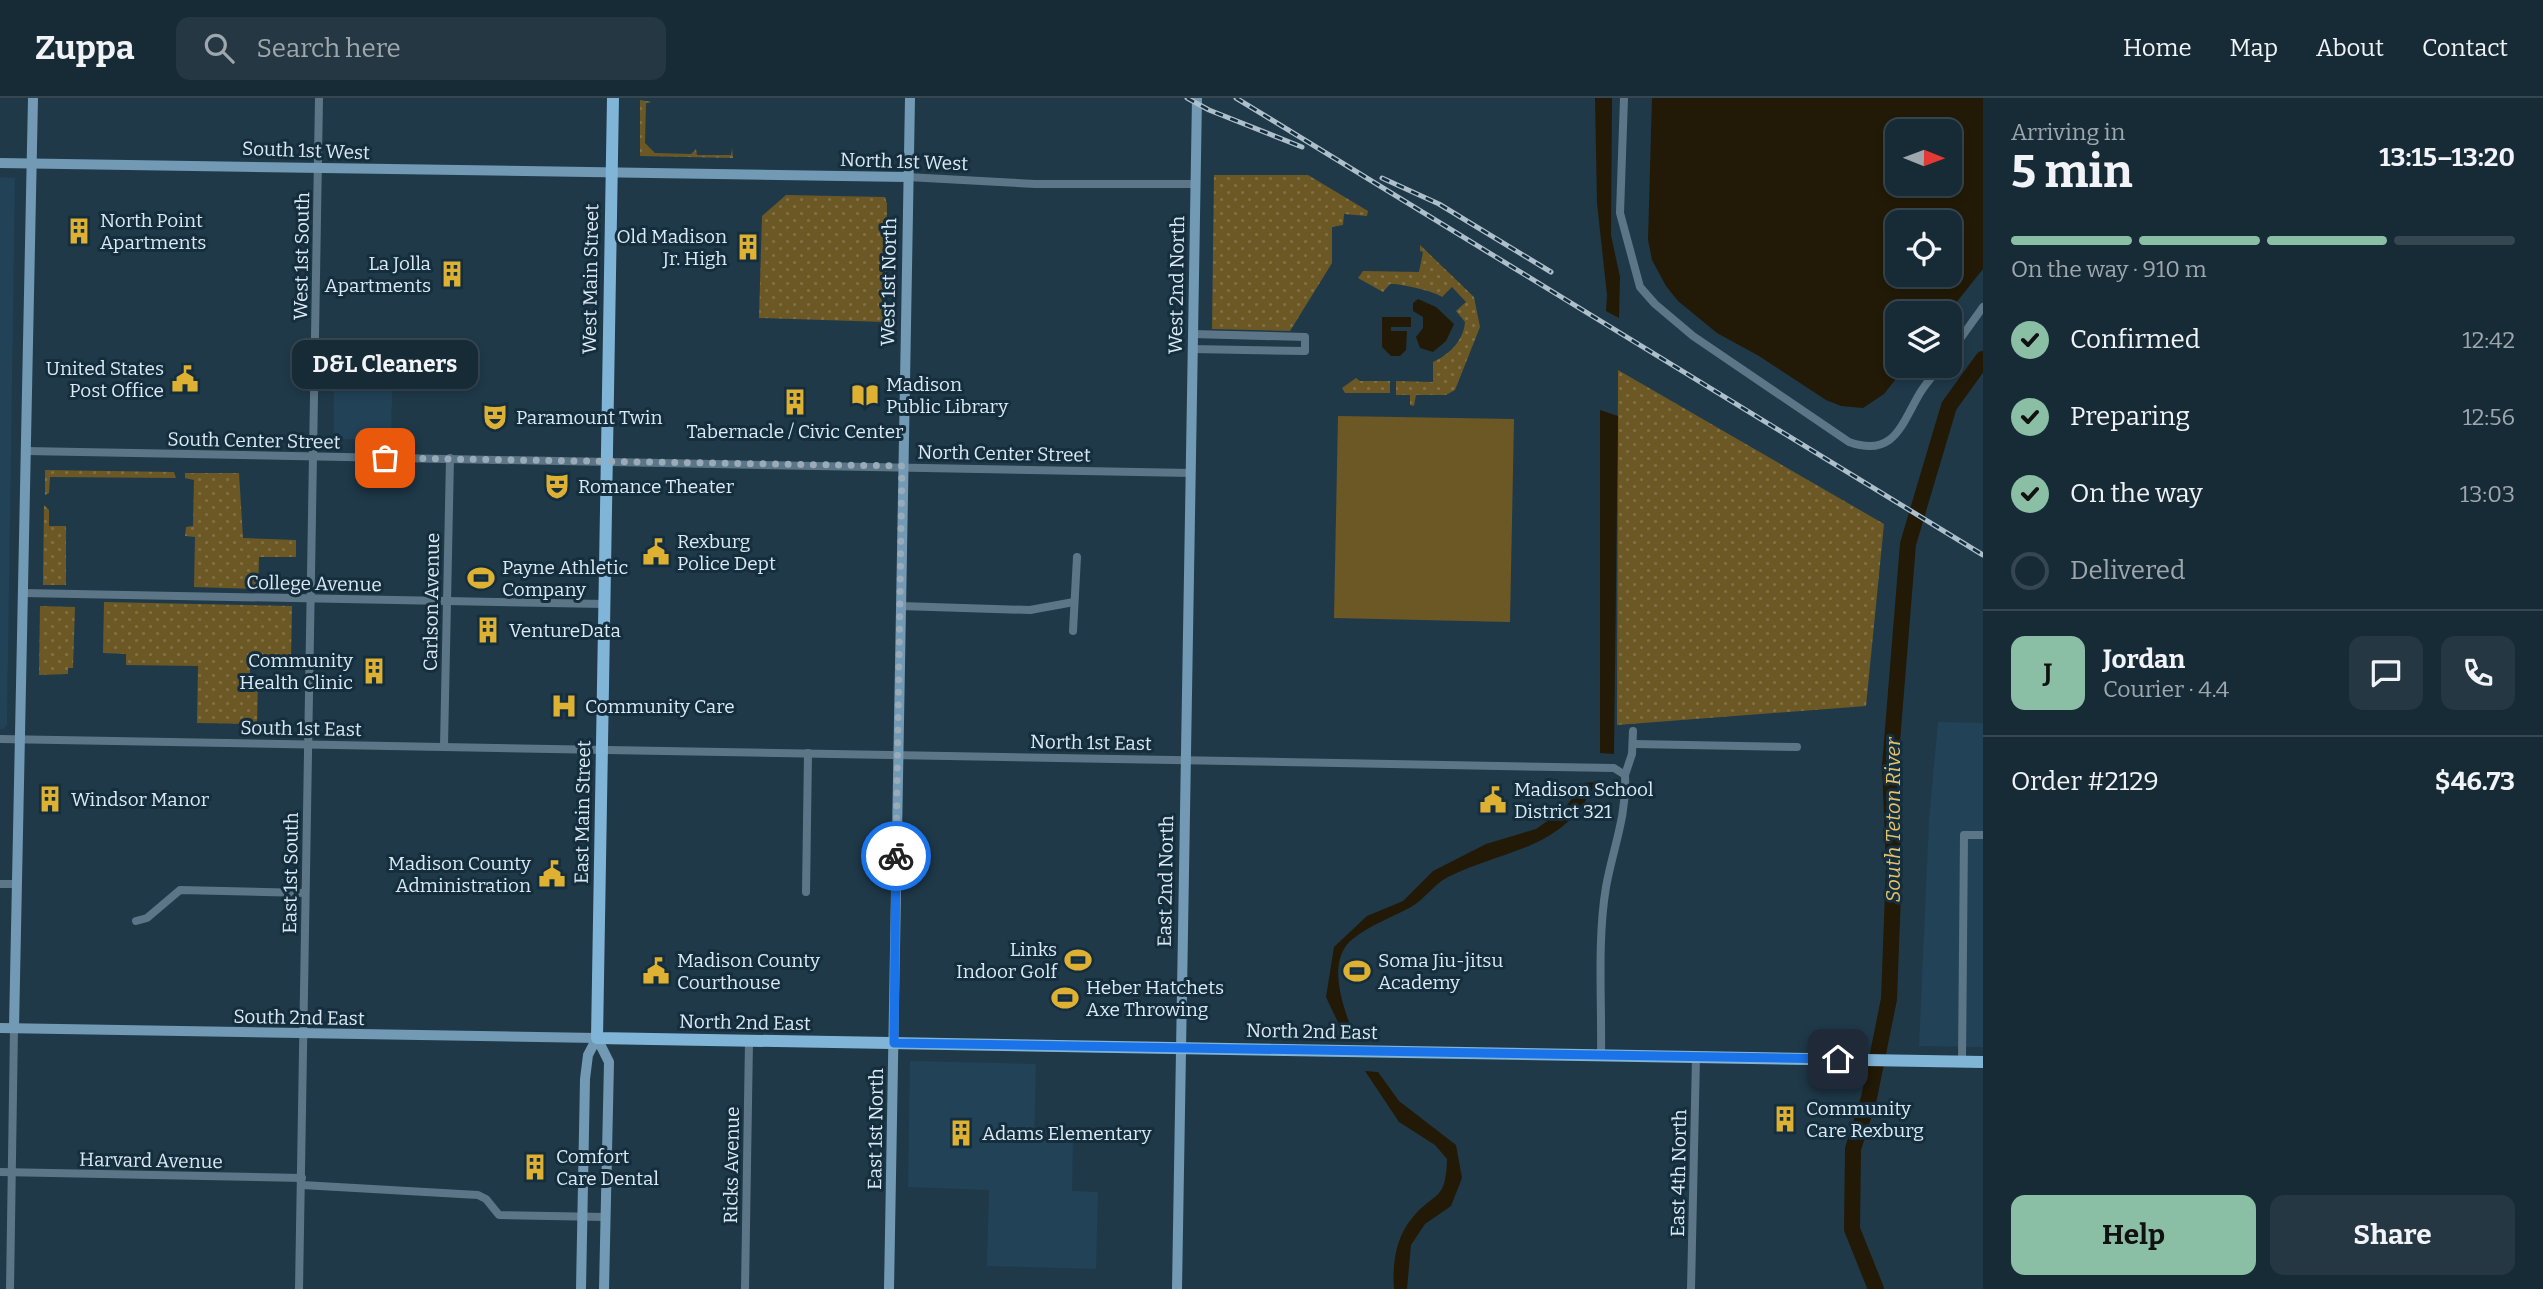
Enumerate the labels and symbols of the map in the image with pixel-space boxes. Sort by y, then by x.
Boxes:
north arrow [1885,119,1962,196]
street label: South 1st West [242,137,370,164]
street label: North 1st West [839,148,969,175]
street label: West 1st South [289,192,314,320]
street label: West Main Street [578,204,603,354]
place label: North Point Apartments [100,209,206,254]
building icon: North Point Apartments [64,216,94,246]
street label: West 2nd North [1164,216,1189,354]
street label: West 1st North [876,218,901,346]
place label: Old Madison Jr. High [616,225,727,270]
building icon: Old Madison Jr. High [733,232,763,262]
place label: La Jolla Apartments [325,252,432,297]
building icon: La Jolla Apartments [437,259,467,289]
callout: D&L Cleaners [292,339,478,388]
place label: United States Post Office [46,357,164,402]
public building icon: United States Post Office [170,364,200,394]
place label: Madison Public Library [886,373,1009,418]
library icon: Madison Public Library [850,380,880,410]
building icon: Tabernacle / Civic Center [780,387,810,417]
theatre icon: Paramount Twin [480,402,510,432]
place label: Paramount Twin [516,406,663,429]
place label: Tabernacle / Civic Center [687,420,904,443]
street label: South Center Street [167,427,341,454]
pin [355,428,415,488]
street label: North Center Street [917,440,1091,467]
theatre icon: Romance Theater [542,471,572,501]
place label: Romance Theater [578,475,735,498]
place label: Rexburg Police Dept [677,530,776,575]
street label: Carlson Avenue [419,533,444,671]
public building icon: Rexburg Police Dept [641,537,671,567]
place label: Payne Athletic Company [502,556,629,601]
sports icon: Payne Athletic Company [466,563,496,593]
street label: College Avenue [246,571,382,596]
building icon: VentureData [473,615,503,645]
place label: VentureData [509,619,622,642]
place label: Community Health Clinic [239,649,354,694]
building icon: Community Health Clinic [359,656,389,686]
hospital icon: Community Care [549,691,579,721]
place label: Community Care [585,695,735,718]
street label: South 1st East [240,716,362,741]
street label: North 1st East [1030,730,1152,755]
water label: South Teton River [1880,736,1906,903]
street label: East Main Street [570,740,595,884]
place label: Madison School District 321 [1514,778,1653,823]
building icon: Windsor Manor [35,784,65,814]
public building icon: Madison School District 321 [1478,785,1508,815]
place label: Windsor Manor [71,788,210,811]
street label: East 1st South [278,812,303,934]
street label: East 2nd North [1153,815,1178,947]
courier [861,821,931,891]
place label: Madison County Administration [388,852,532,897]
public building icon: Madison County Administration [537,859,567,889]
place label: Links Indoor Golf [956,938,1058,983]
sports icon: Links Indoor Golf [1063,945,1093,975]
place label: Madison County Courthouse [677,949,821,994]
place label: Soma Jiu-jitsu Academy [1378,949,1503,994]
public building icon: Madison County Courthouse [641,956,671,986]
sports icon: Soma Jiu-jitsu Academy [1342,956,1372,986]
place label: Heber Hatchets Axe Throwing [1086,976,1224,1021]
sports icon: Heber Hatchets Axe Throwing [1050,983,1080,1013]
street label: South 2nd East [233,1005,365,1030]
street label: North 2nd East [679,1010,811,1035]
street label: North 2nd East [1246,1019,1378,1044]
pin [1808,1029,1868,1089]
street label: East 1st North [863,1068,888,1190]
place label: Community Care Rexburg [1806,1097,1924,1142]
building icon: Community Care Rexburg [1770,1104,1800,1134]
street label: Ricks Avenue [719,1106,744,1224]
street label: East 4th North [1666,1109,1691,1237]
building icon: Adams Elementary [946,1118,976,1148]
place label: Adams Elementary [982,1122,1152,1145]
place label: Comfort Care Dental [556,1145,659,1190]
street label: Harvard Avenue [79,1148,223,1173]
building icon: Comfort Care Dental [520,1152,550,1182]

